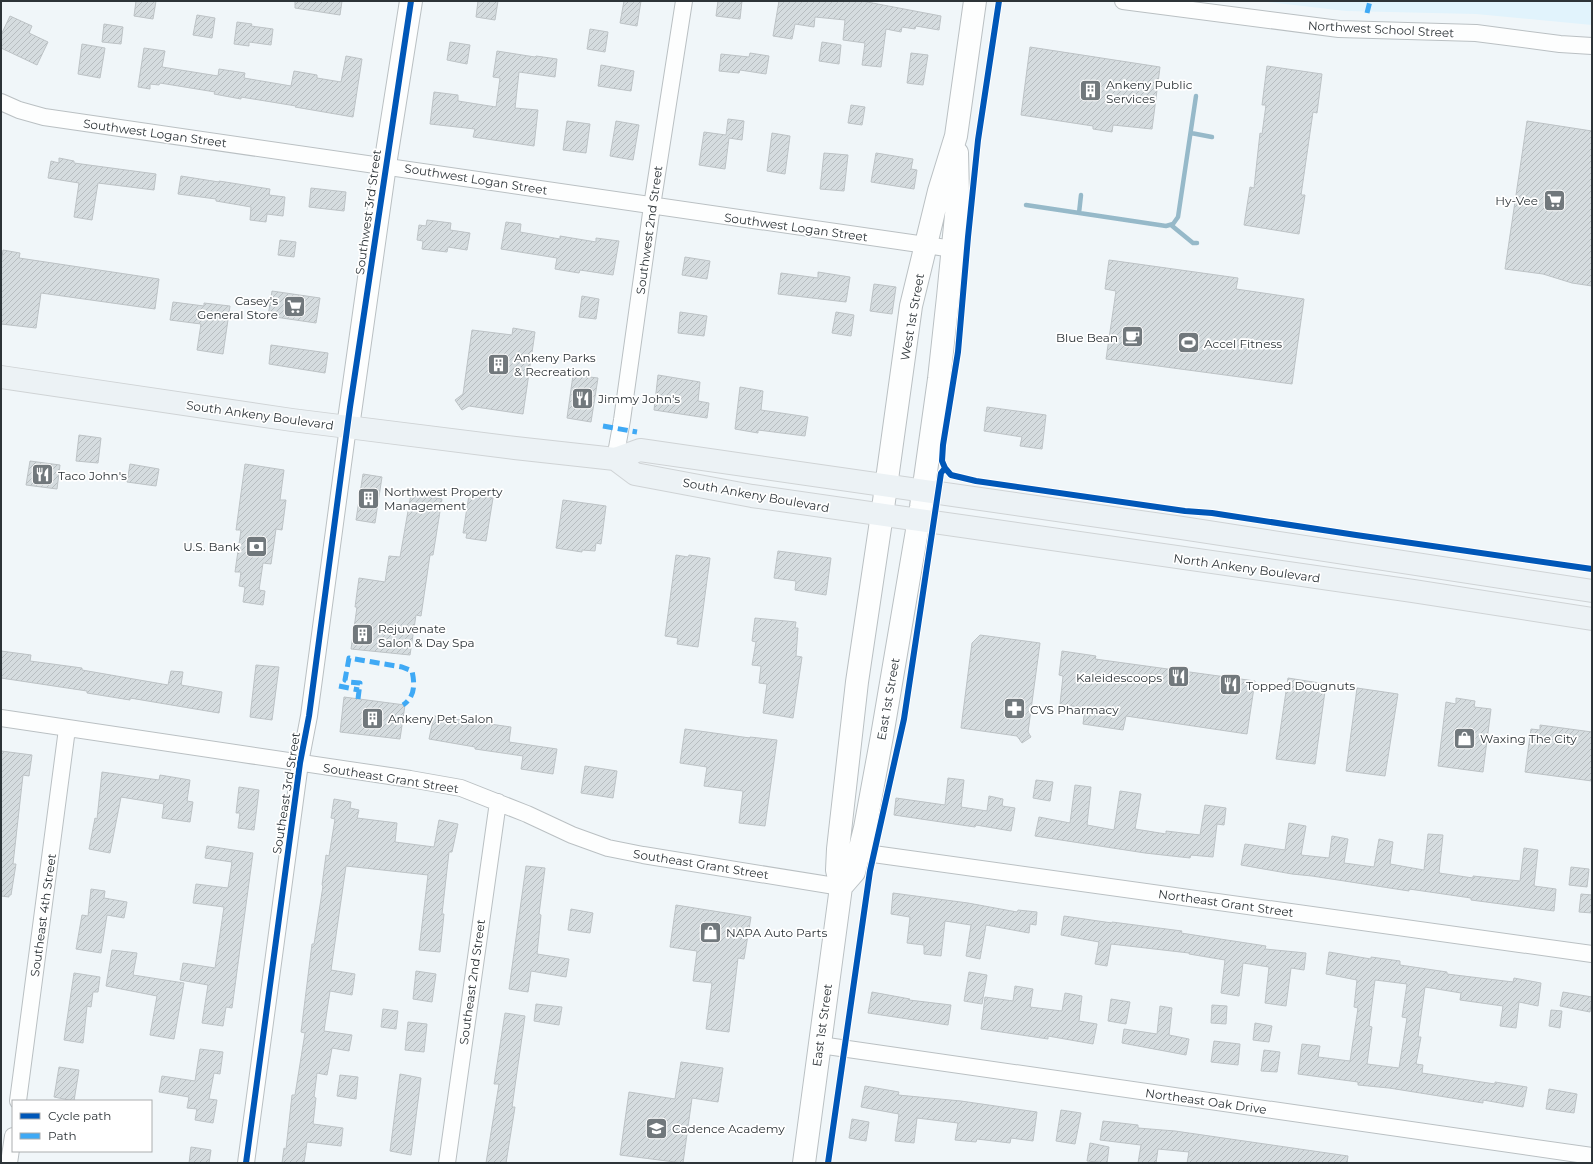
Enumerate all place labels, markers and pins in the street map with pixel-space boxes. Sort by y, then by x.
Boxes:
place label: Ankeny Public Services [1106,77,1193,106]
building icon: Ankeny Public Services [1077,78,1103,104]
supermarket icon: Hy-Vee [1541,187,1567,213]
place label: Hy-Vee [1495,193,1538,208]
place label: Casey's General Store [197,293,278,322]
supermarket icon: Casey's General Store [281,294,307,320]
cafe icon: Blue Bean [1120,324,1146,350]
place label: Blue Bean [1056,330,1118,345]
sports icon: Accel Fitness [1176,330,1202,356]
place label: Accel Fitness [1204,336,1282,351]
place label: Ankeny Parks & Recreation [514,350,596,379]
building icon: Ankeny Parks & Recreation [486,351,512,377]
restaurant icon: Jimmy John's [569,385,595,411]
place label: Jimmy John's [597,391,680,406]
restaurant icon: Taco John's [30,462,56,488]
place label: Taco John's [58,468,127,483]
place label: Northwest Property Management [384,484,503,513]
building icon: Northwest Property Management [356,485,382,511]
bank icon: U.S. Bank [243,533,269,559]
place label: U.S. Bank [183,539,241,554]
place label: Rejuvenate Salon & Day Spa [378,621,475,650]
building icon: Rejuvenate Salon & Day Spa [350,622,376,648]
restaurant icon: Kaleidescoops [1165,664,1191,690]
place label: Kaleidescoops [1076,670,1162,685]
restaurant icon: Topped Dougnuts [1218,672,1244,698]
place label: Topped Dougnuts [1246,678,1355,693]
pharmacy icon: CVS Pharmacy [1002,696,1028,722]
place label: CVS Pharmacy [1030,702,1119,717]
building icon: Ankeny Pet Salon [359,705,385,731]
place label: Ankeny Pet Salon [388,711,493,726]
shop icon: Waxing The City [1451,725,1477,751]
place label: Waxing The City [1480,731,1577,746]
shop icon: NAPA Auto Parts [697,919,723,945]
place label: NAPA Auto Parts [726,925,827,940]
school or university icon: Cadence Academy [643,1115,669,1141]
place label: Cadence Academy [672,1121,785,1136]

